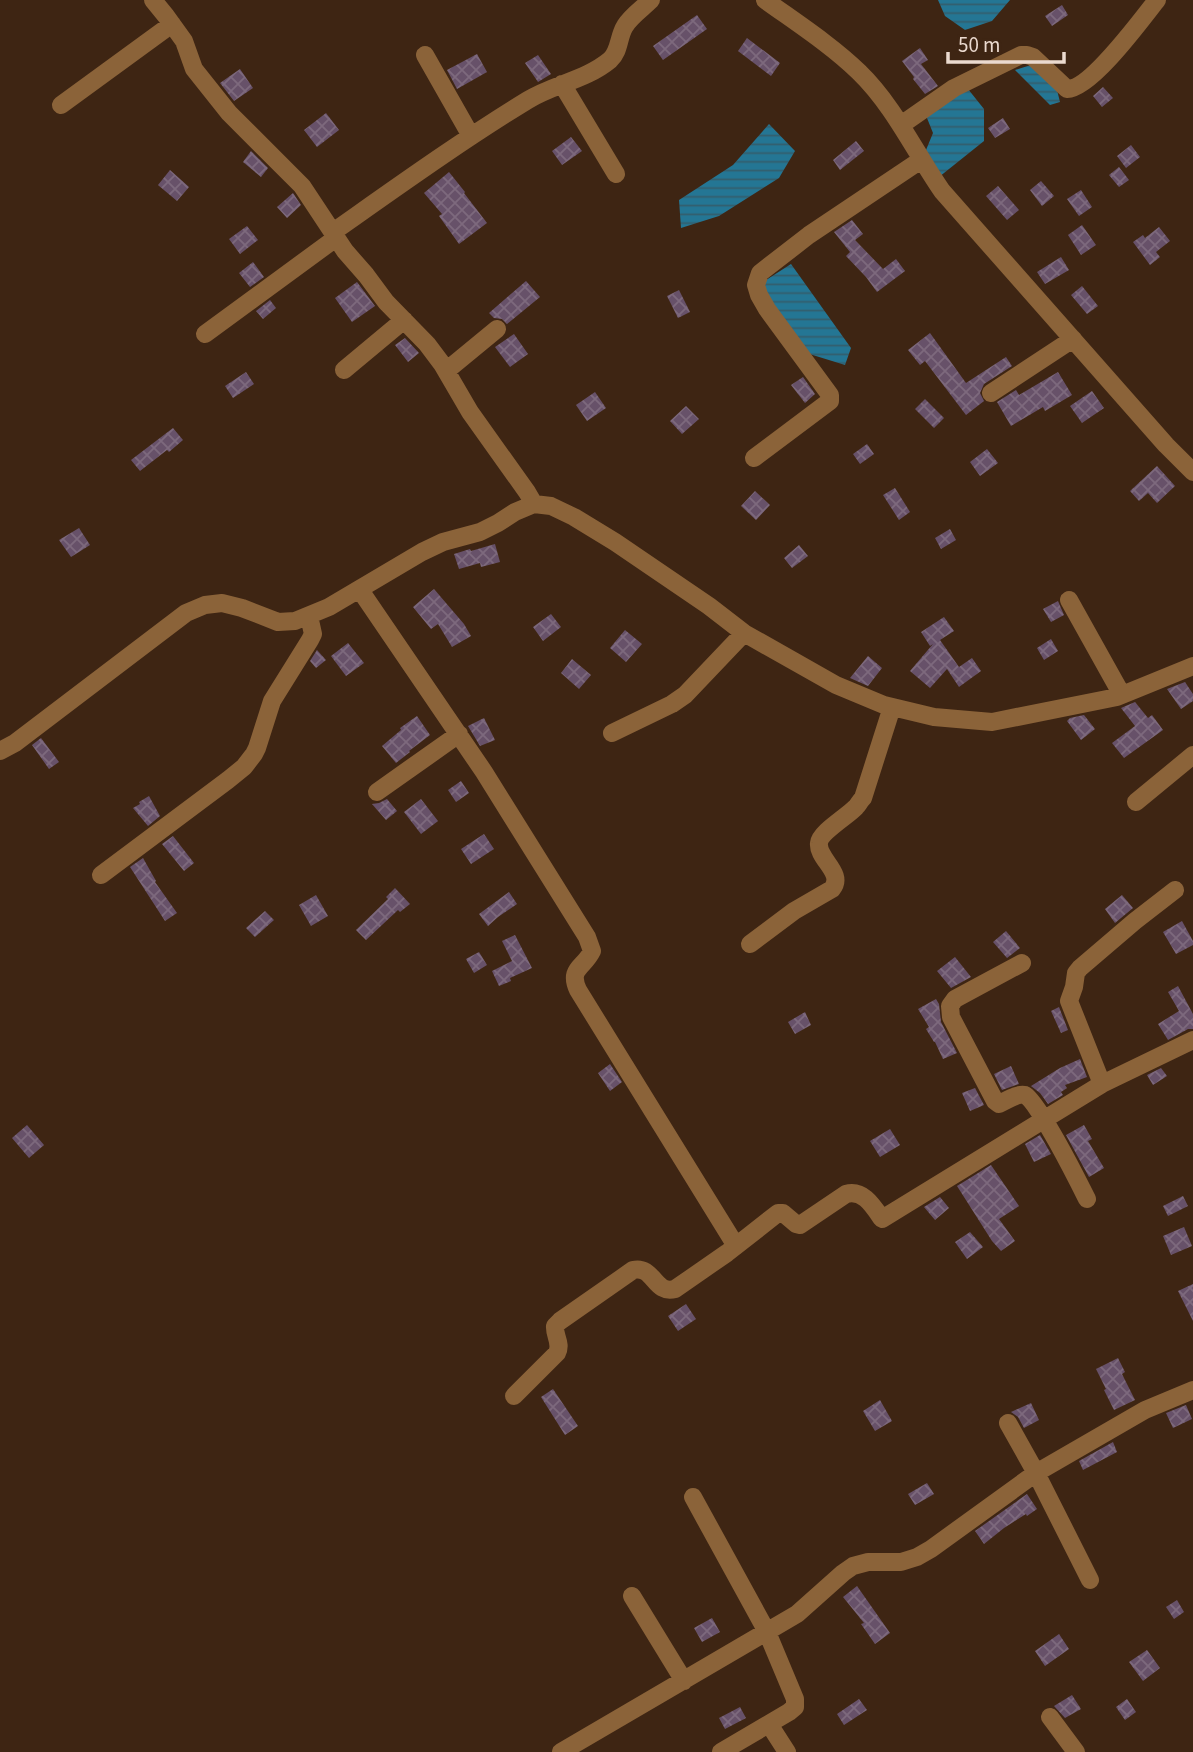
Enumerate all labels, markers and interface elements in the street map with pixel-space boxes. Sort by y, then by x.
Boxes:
scale bar [948,21,1064,65]
text: 50 m [958,30,1000,60]

